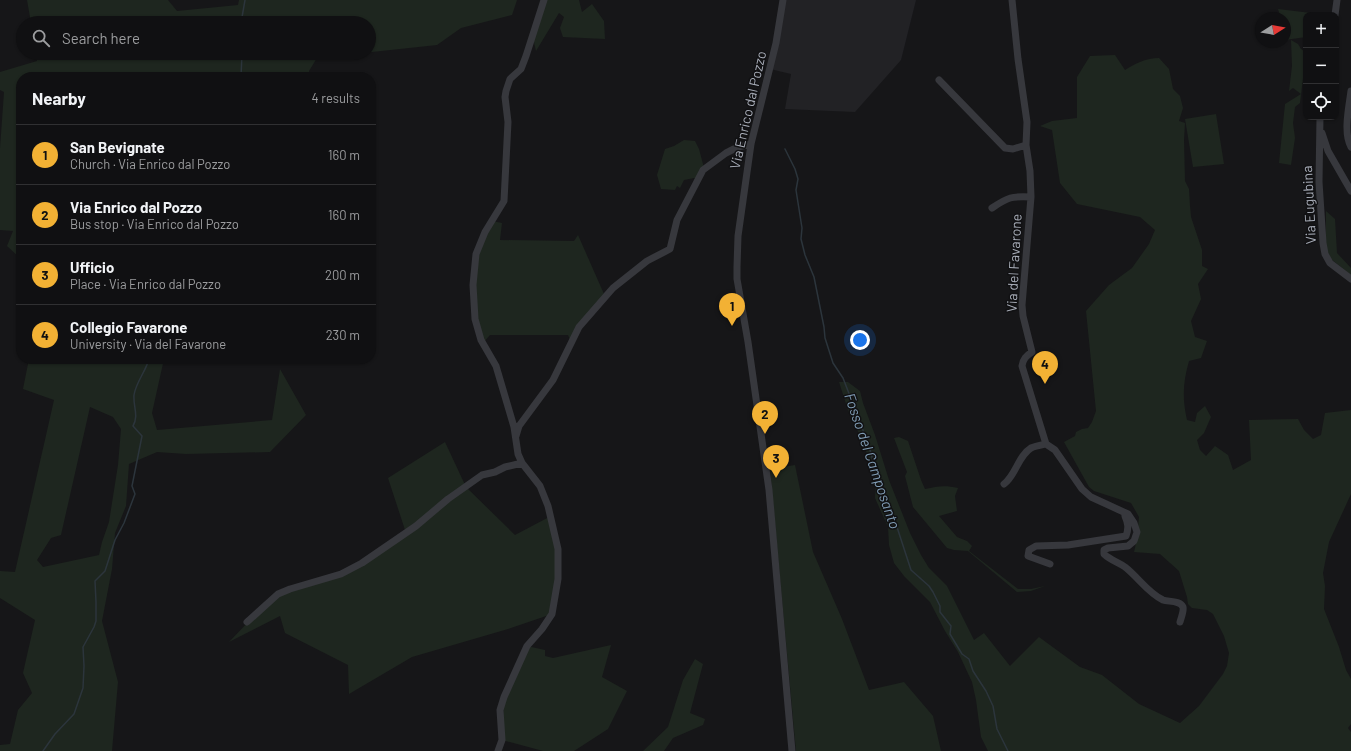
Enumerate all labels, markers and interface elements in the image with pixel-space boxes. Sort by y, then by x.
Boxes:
north arrow [1255,12,1291,48]
map controls [1303,12,1339,120]
button: + [1303,12,1339,48]
search box [16,16,376,60]
icon: search [30,27,52,49]
text: Search here [62,29,140,47]
button: − [1303,48,1339,84]
street label: Via Enrico dal Pozzo [726,49,769,171]
button: locate [1303,84,1339,120]
text: Nearby [32,88,86,108]
text: 4 results [312,90,360,106]
text: San Bevignate [70,138,165,156]
text: 1 [43,147,47,163]
text: 160 m [328,147,360,163]
text: Church · Via Enrico dal Pozzo [70,156,230,172]
street label: Via Eugubina [1298,165,1319,245]
text: Via Enrico dal Pozzo [70,198,202,216]
text: 2 [41,207,49,223]
text: 160 m [328,207,360,223]
street label: Via del Favarone [1002,213,1025,313]
text: Bus stop · Via Enrico dal Pozzo [70,216,239,232]
text: Ufficio [70,258,114,276]
text: 3 [41,267,49,283]
text: 200 m [325,267,360,283]
text: Place · Via Enrico dal Pozzo [70,276,221,292]
pin: 1 [719,293,745,326]
text: Collegio Favarone [70,318,187,336]
text: 4 [41,327,49,343]
text: 230 m [326,327,360,343]
your location [850,330,870,350]
text: University · Via del Favarone [70,336,226,352]
pin: 4 [1032,351,1058,384]
water label: Fosso del Camposanto [841,390,905,531]
pin: 2 [752,401,778,434]
pin: 3 [763,445,789,478]

